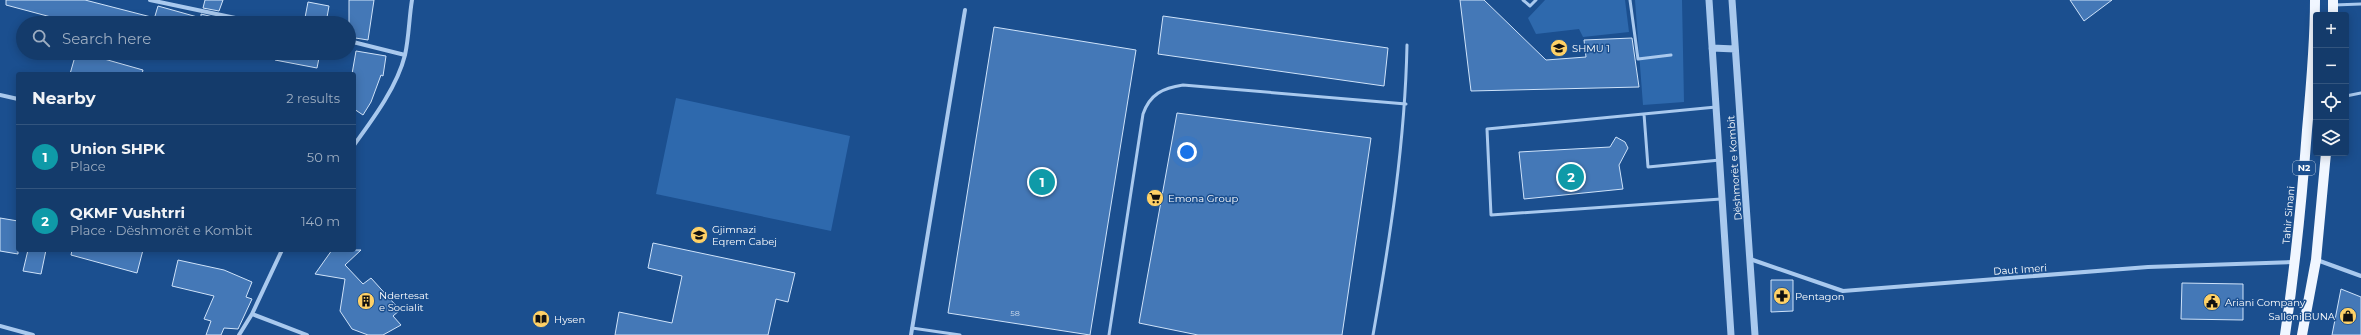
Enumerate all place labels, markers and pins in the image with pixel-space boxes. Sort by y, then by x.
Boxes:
school or university icon: SHMU 1 [1549,38,1569,58]
place label: SHMU 1 [1572,42,1610,55]
pin: 2 [1558,162,1584,192]
pin: 1 [1029,167,1055,197]
supermarket icon: Emona Group [1145,188,1165,208]
place label: Emona Group [1168,192,1238,205]
place label: Gjimnazi Eqrem Cabej [712,223,777,248]
school or university icon: Gjimnazi Eqrem Cabej [689,225,709,245]
pharmacy icon: Pentagon [1772,286,1792,306]
place label: Ndertesat e Socialit [379,289,429,314]
place label: Pentagon [1795,290,1845,303]
building icon: Ndertesat e Socialit [356,291,376,311]
public building icon: Ariani Company [2202,292,2222,312]
place label: Ariani Company [2225,296,2306,309]
shop icon: Salloni BUNA [2338,306,2358,326]
library icon: Hysen [531,309,551,329]
place label: Salloni BUNA [2268,310,2336,323]
place label: Hysen [554,313,585,326]

